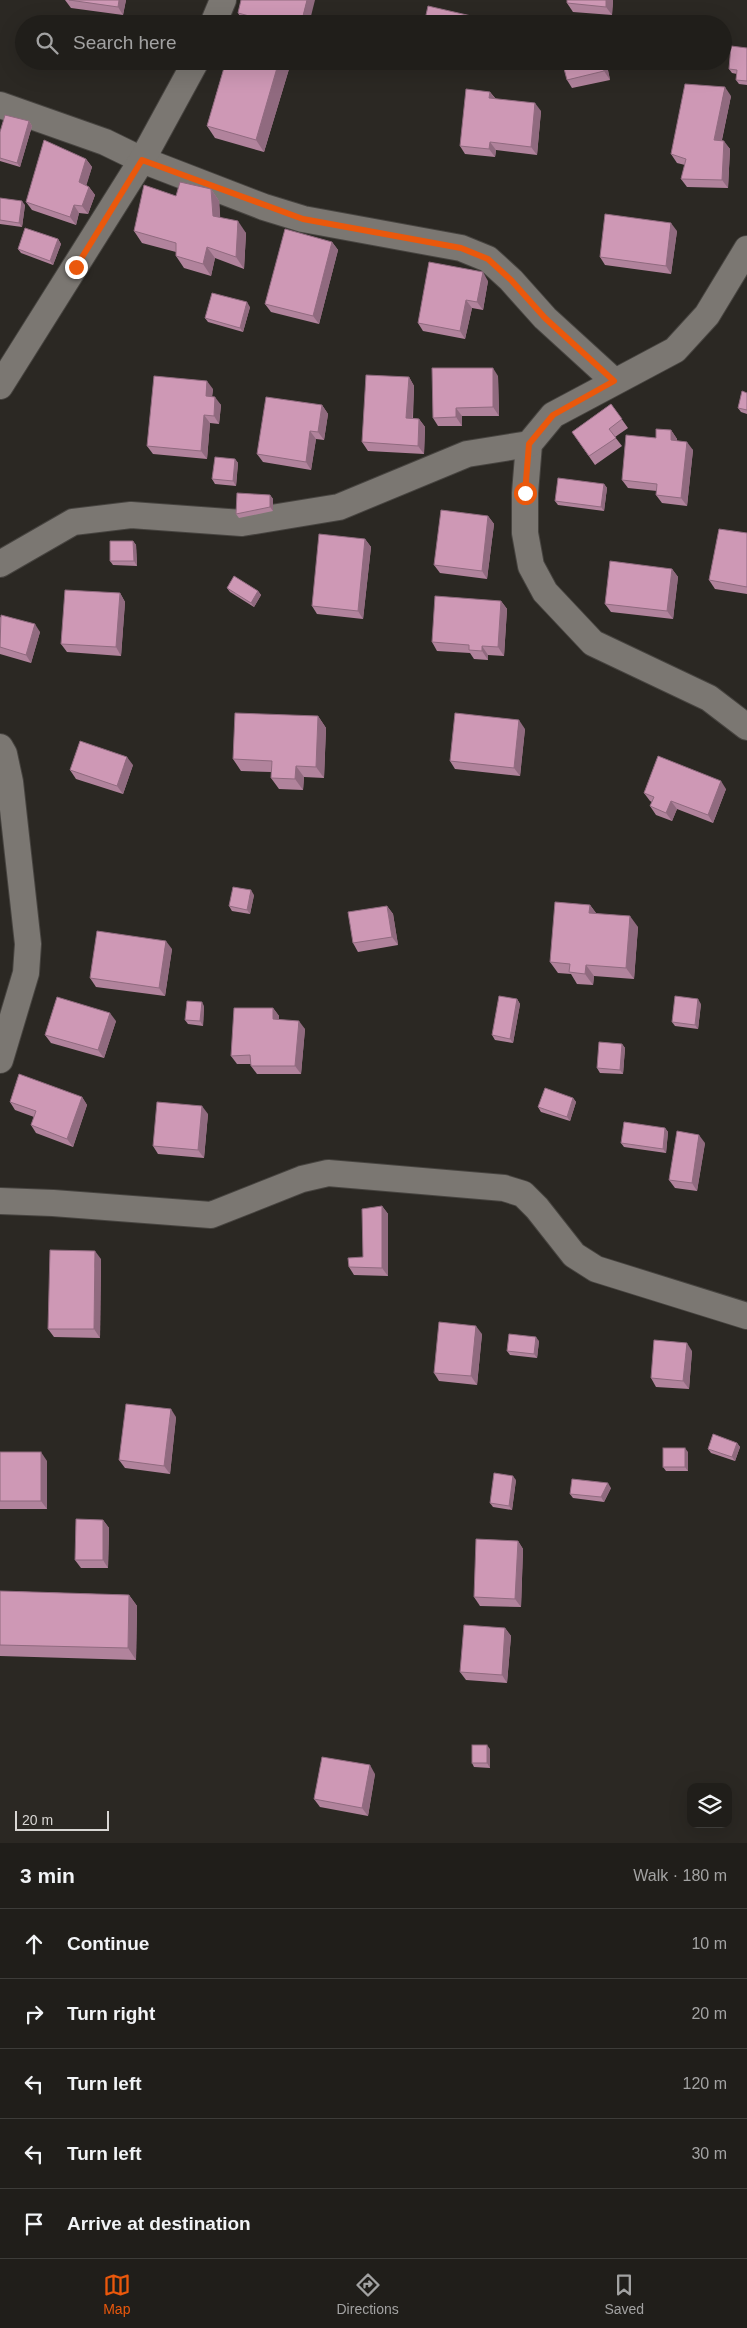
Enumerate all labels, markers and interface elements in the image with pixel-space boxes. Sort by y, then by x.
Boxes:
search box [15,15,732,70]
icon: search [33,29,61,57]
text: Search here [73,32,177,53]
route end [65,256,88,279]
route start [514,482,537,505]
map controls [687,1783,732,1828]
button: layers [687,1783,732,1828]
scale bar [15,1808,109,1831]
text: 20 m [22,1812,53,1828]
text: 3 min [20,1864,75,1887]
text: Walk · 180 m [633,1867,727,1884]
icon: ahead [20,1930,48,1958]
text: Continue [67,1933,149,1954]
text: 10 m [691,1935,727,1952]
icon: right [20,2000,48,2028]
text: Turn right [67,2003,155,2024]
text: 20 m [691,2005,727,2022]
icon: left [20,2070,48,2098]
text: Turn left [67,2073,142,2094]
text: 120 m [683,2075,727,2092]
icon: left [20,2140,48,2168]
text: Turn left [67,2143,142,2164]
text: 30 m [691,2145,727,2162]
icon: arrive [20,2210,48,2238]
text: Arrive at destination [67,2213,251,2234]
tab: Map [103,2271,131,2317]
tab: Directions [337,2271,399,2317]
tab: Saved [604,2271,644,2317]

